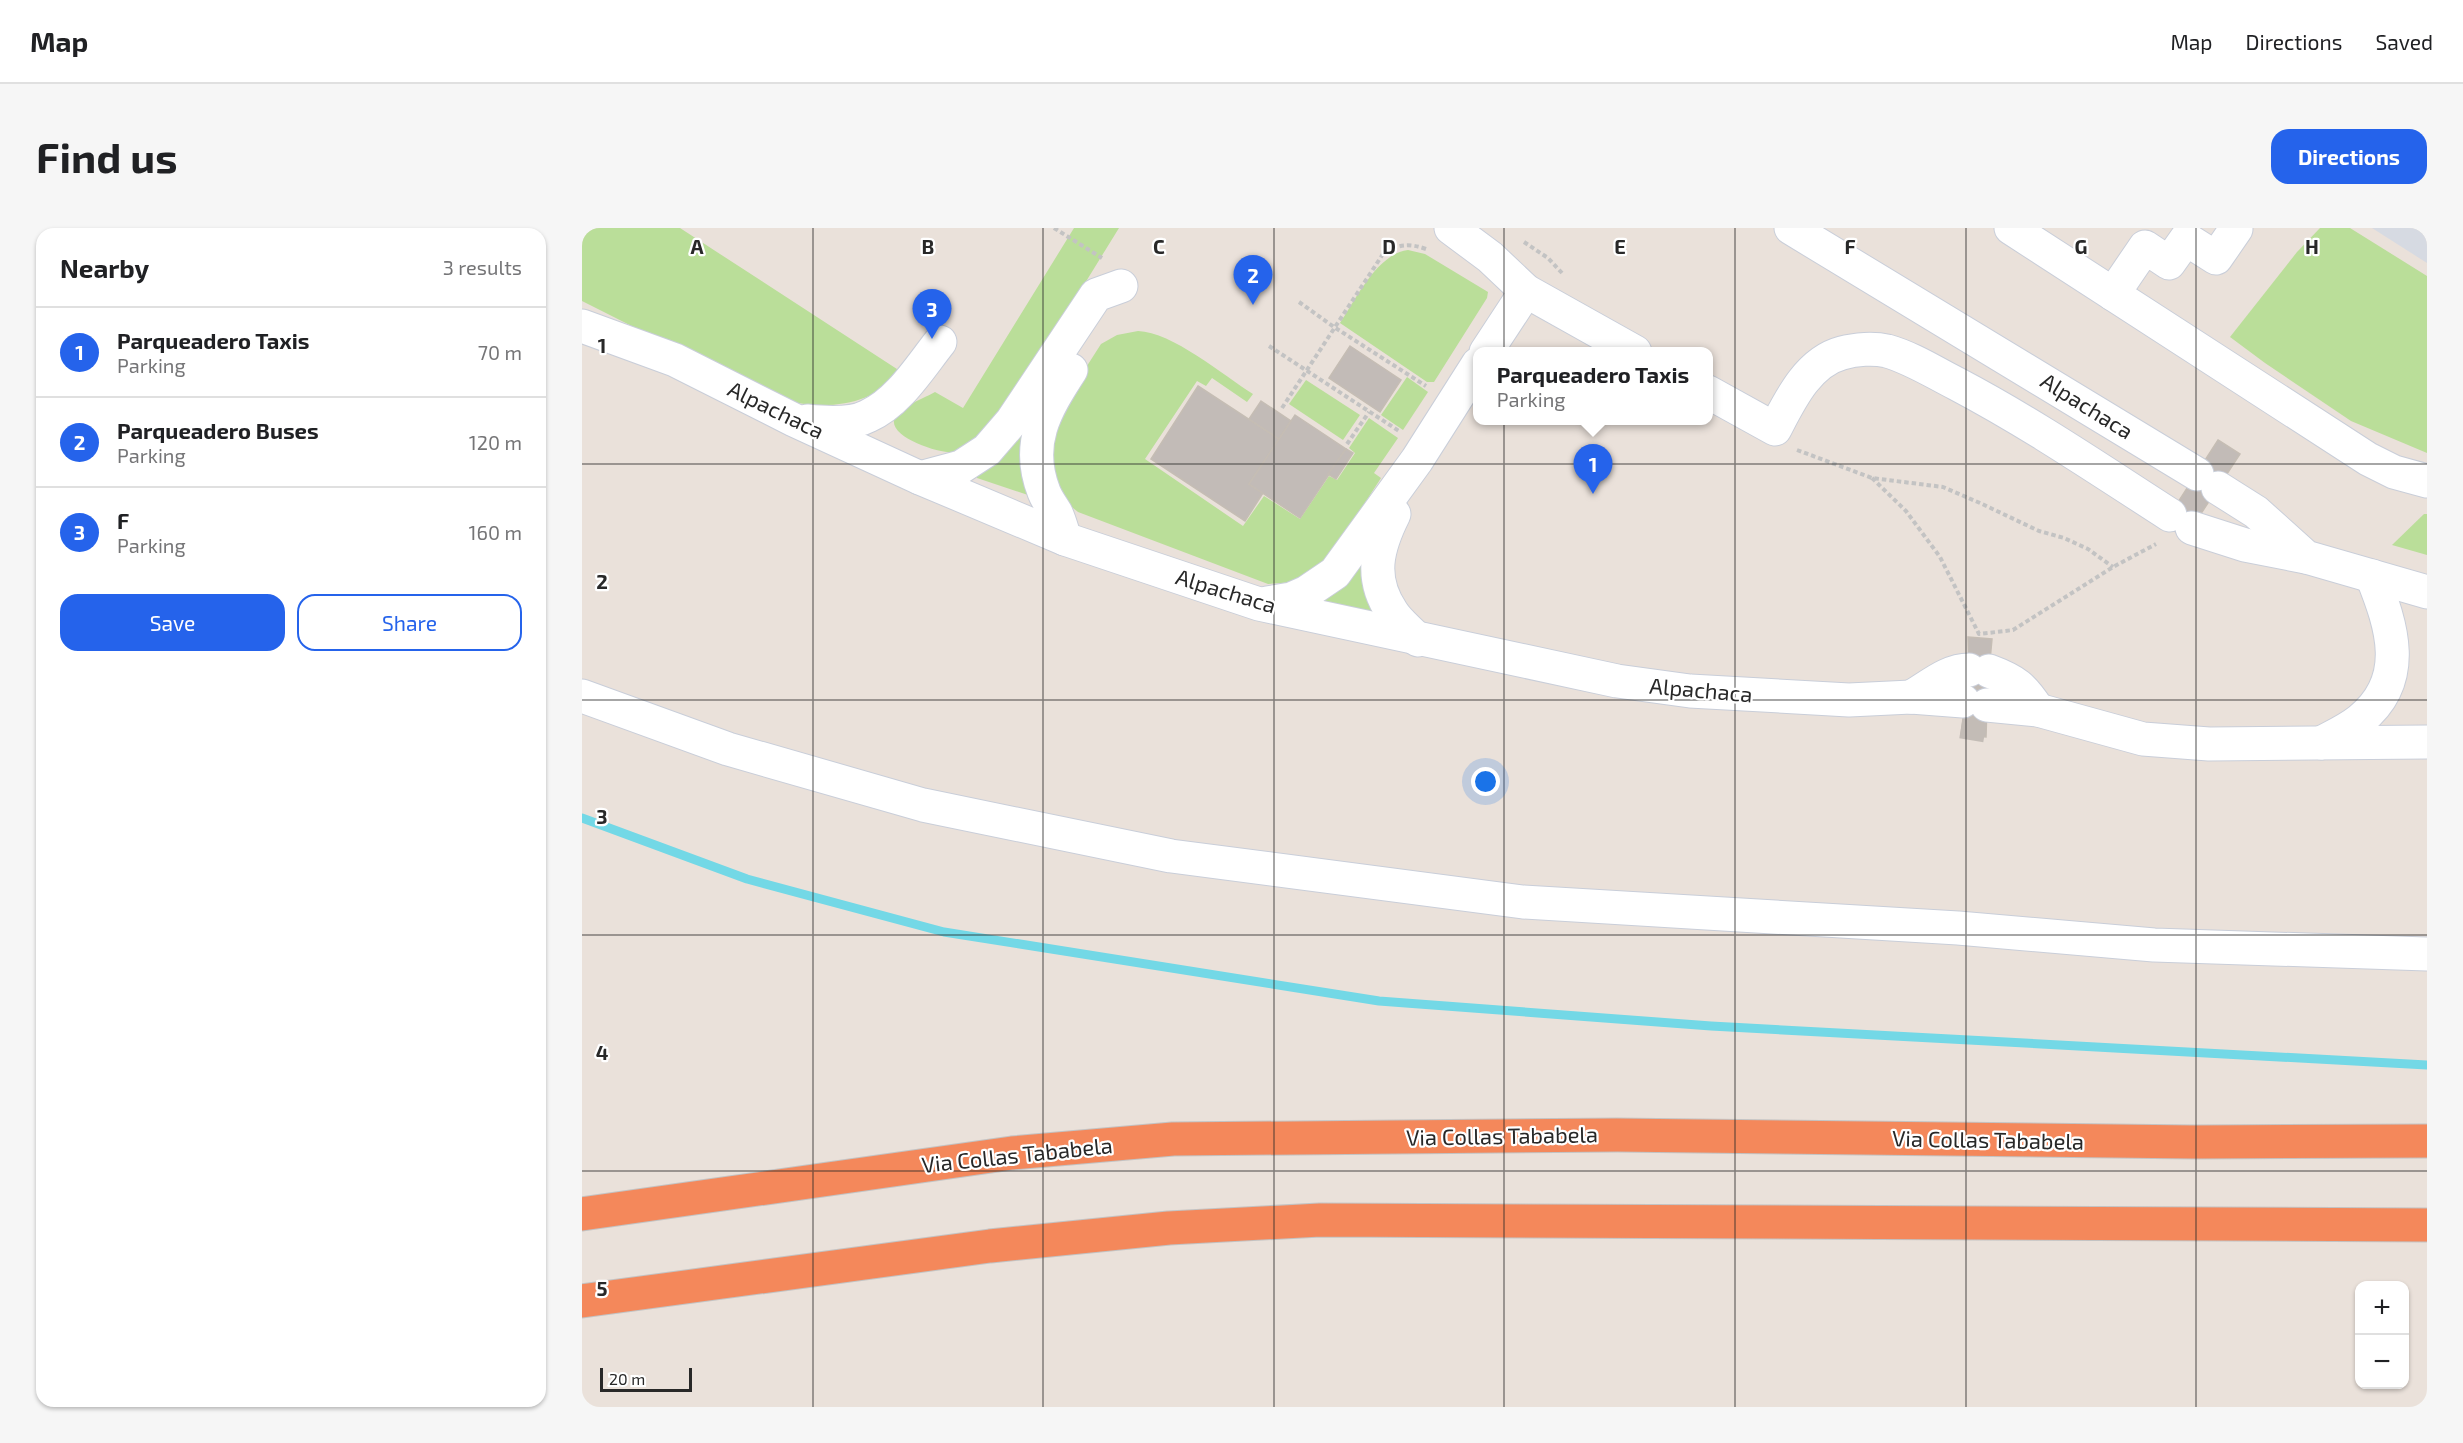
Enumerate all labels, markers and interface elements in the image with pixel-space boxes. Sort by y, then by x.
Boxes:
text: Map [30,24,88,58]
text: Map [2170,29,2213,54]
text: Directions [2246,29,2342,54]
text: Saved [2375,29,2433,54]
button: Directions [2271,129,2427,184]
text: Find us [36,131,178,181]
text: A [690,234,704,258]
text: B [922,234,934,258]
text: C [1153,234,1165,258]
text: D [1382,234,1396,258]
text: E [1614,234,1626,258]
text: F [1844,234,1856,258]
text: G [2075,234,2087,258]
text: H [2305,234,2319,258]
text: Nearby [60,252,149,283]
text: 3 results [443,255,522,279]
pin: 2 [1234,256,1272,305]
pin: 3 [912,290,952,339]
text: Parqueadero Taxis [117,327,309,353]
text: 1 [598,333,606,357]
text: 1 [75,340,84,364]
text: 70 m [478,340,522,364]
popup [1473,347,1713,425]
text: Parking [117,353,186,377]
text: Parqueadero Taxis [1497,361,1689,387]
street label: Alpachaca [2037,367,2138,444]
street label: Alpachaca [724,375,829,443]
text: Parking [1497,387,1565,411]
text: Parqueadero Buses [117,417,319,443]
text: 2 [74,430,85,454]
text: 120 m [469,430,522,454]
text: Parking [117,443,186,467]
pin: 1 [1574,444,1612,494]
text: F [117,507,129,533]
text: 3 [74,520,85,544]
text: 160 m [469,520,522,544]
text: Parking [117,533,186,557]
street label: Alpachaca [1173,562,1280,618]
text: 2 [596,569,608,593]
button: Save [60,594,285,651]
button: Share [297,594,522,651]
street label: Alpachaca [1648,672,1754,706]
your location [1471,767,1500,796]
text: 3 [596,804,608,828]
text: 4 [596,1040,609,1064]
street label: Via Collas Tababela [1406,1120,1598,1150]
street label: Via Collas Tababela [1892,1124,2084,1154]
street label: Via Collas Tababela [920,1131,1114,1177]
text: 5 [596,1276,608,1300]
map controls [2355,1281,2409,1389]
button: + [2355,1281,2409,1335]
button: − [2355,1335,2409,1389]
scale bar [600,1365,692,1392]
text: 20 m [609,1369,645,1388]

